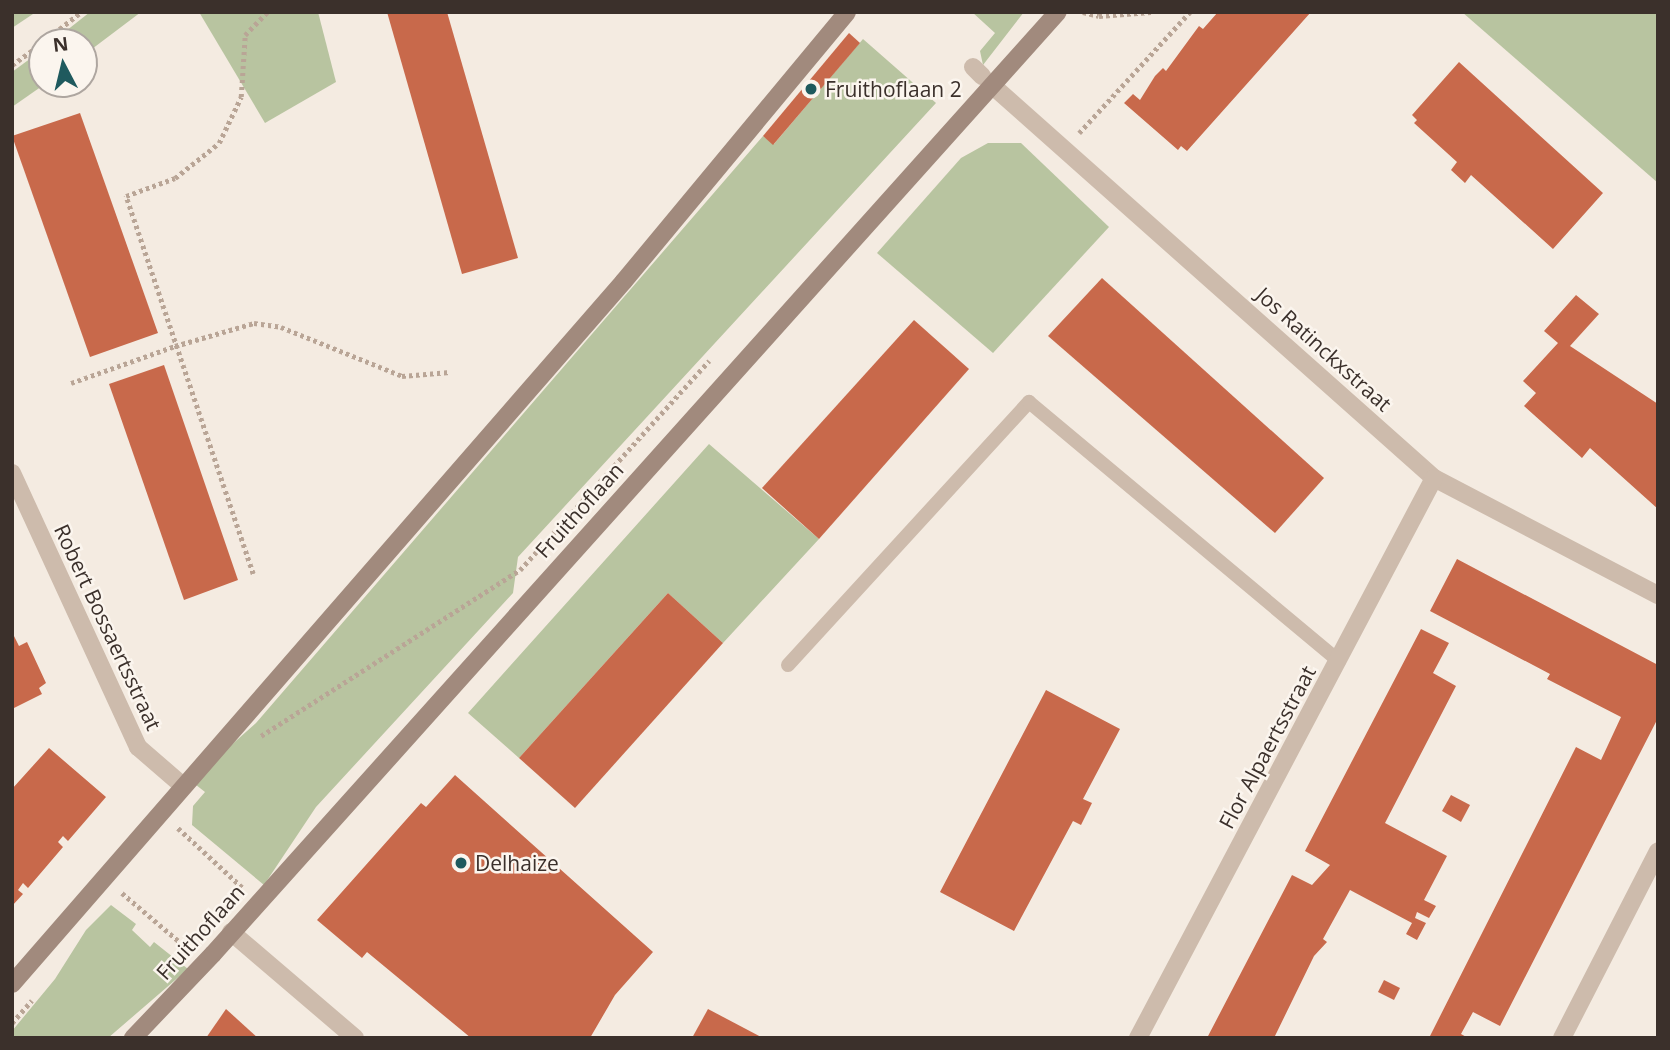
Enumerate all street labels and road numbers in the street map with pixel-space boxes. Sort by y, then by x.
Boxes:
street label: Jos Ratinckxstraat [1251,282,1397,416]
street label: Fruithoflaan [530,457,628,563]
street label: Robert Bossaertsstraat [49,520,167,734]
street label: Flor Alpaertsstraat [1213,661,1321,833]
street label: Fruithoflaan [151,879,249,985]

